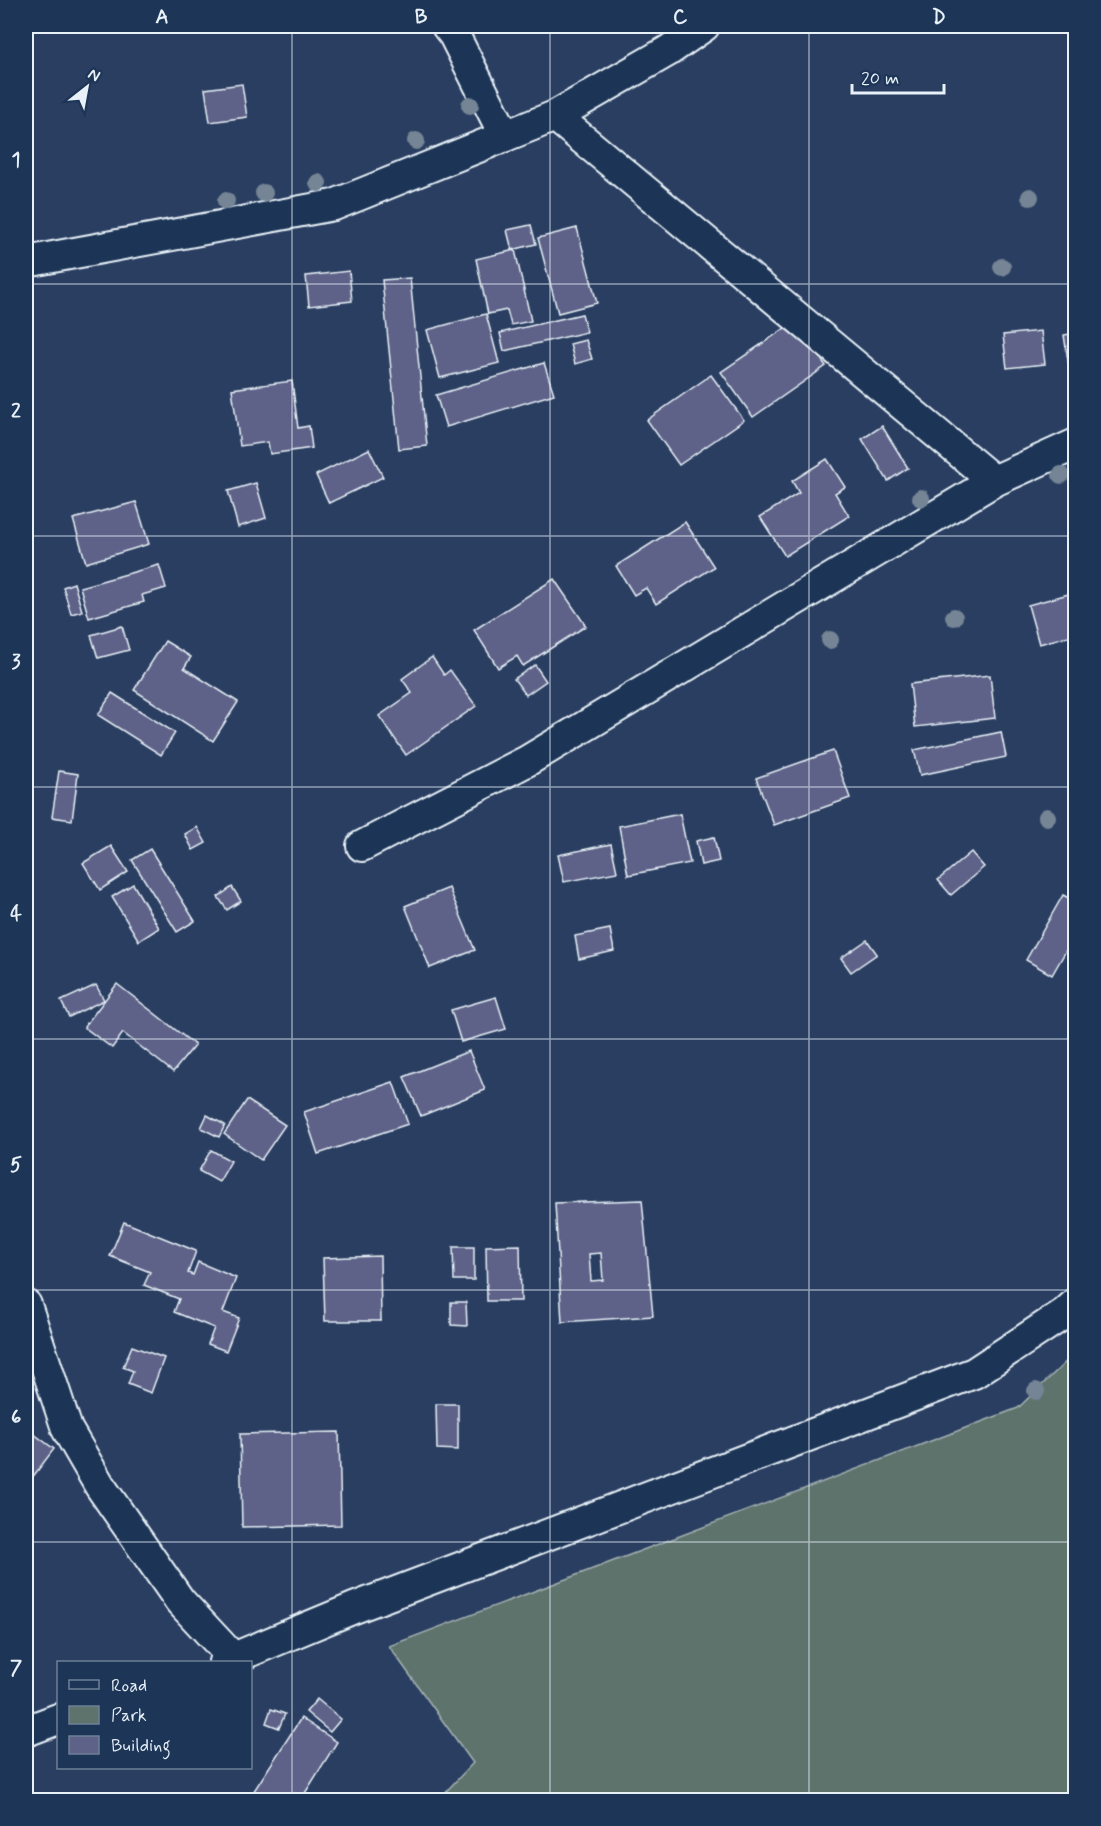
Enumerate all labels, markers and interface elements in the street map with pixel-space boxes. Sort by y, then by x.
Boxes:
text: A [155,4,169,31]
text: B [415,4,428,31]
text: C [673,4,688,31]
text: D [932,4,946,31]
north arrow [57,57,117,117]
scale bar [852,57,944,95]
text: N [84,64,104,87]
text: 20 m [861,67,899,91]
text: 1 [12,147,20,174]
text: 2 [11,398,21,425]
text: 3 [11,649,21,676]
text: 4 [10,901,22,928]
text: 5 [10,1152,22,1179]
text: 6 [11,1404,21,1431]
text: 7 [10,1655,22,1682]
legend [57,1661,252,1769]
text: Road [111,1674,147,1698]
text: Park [111,1704,147,1728]
text: Building [111,1734,171,1760]

